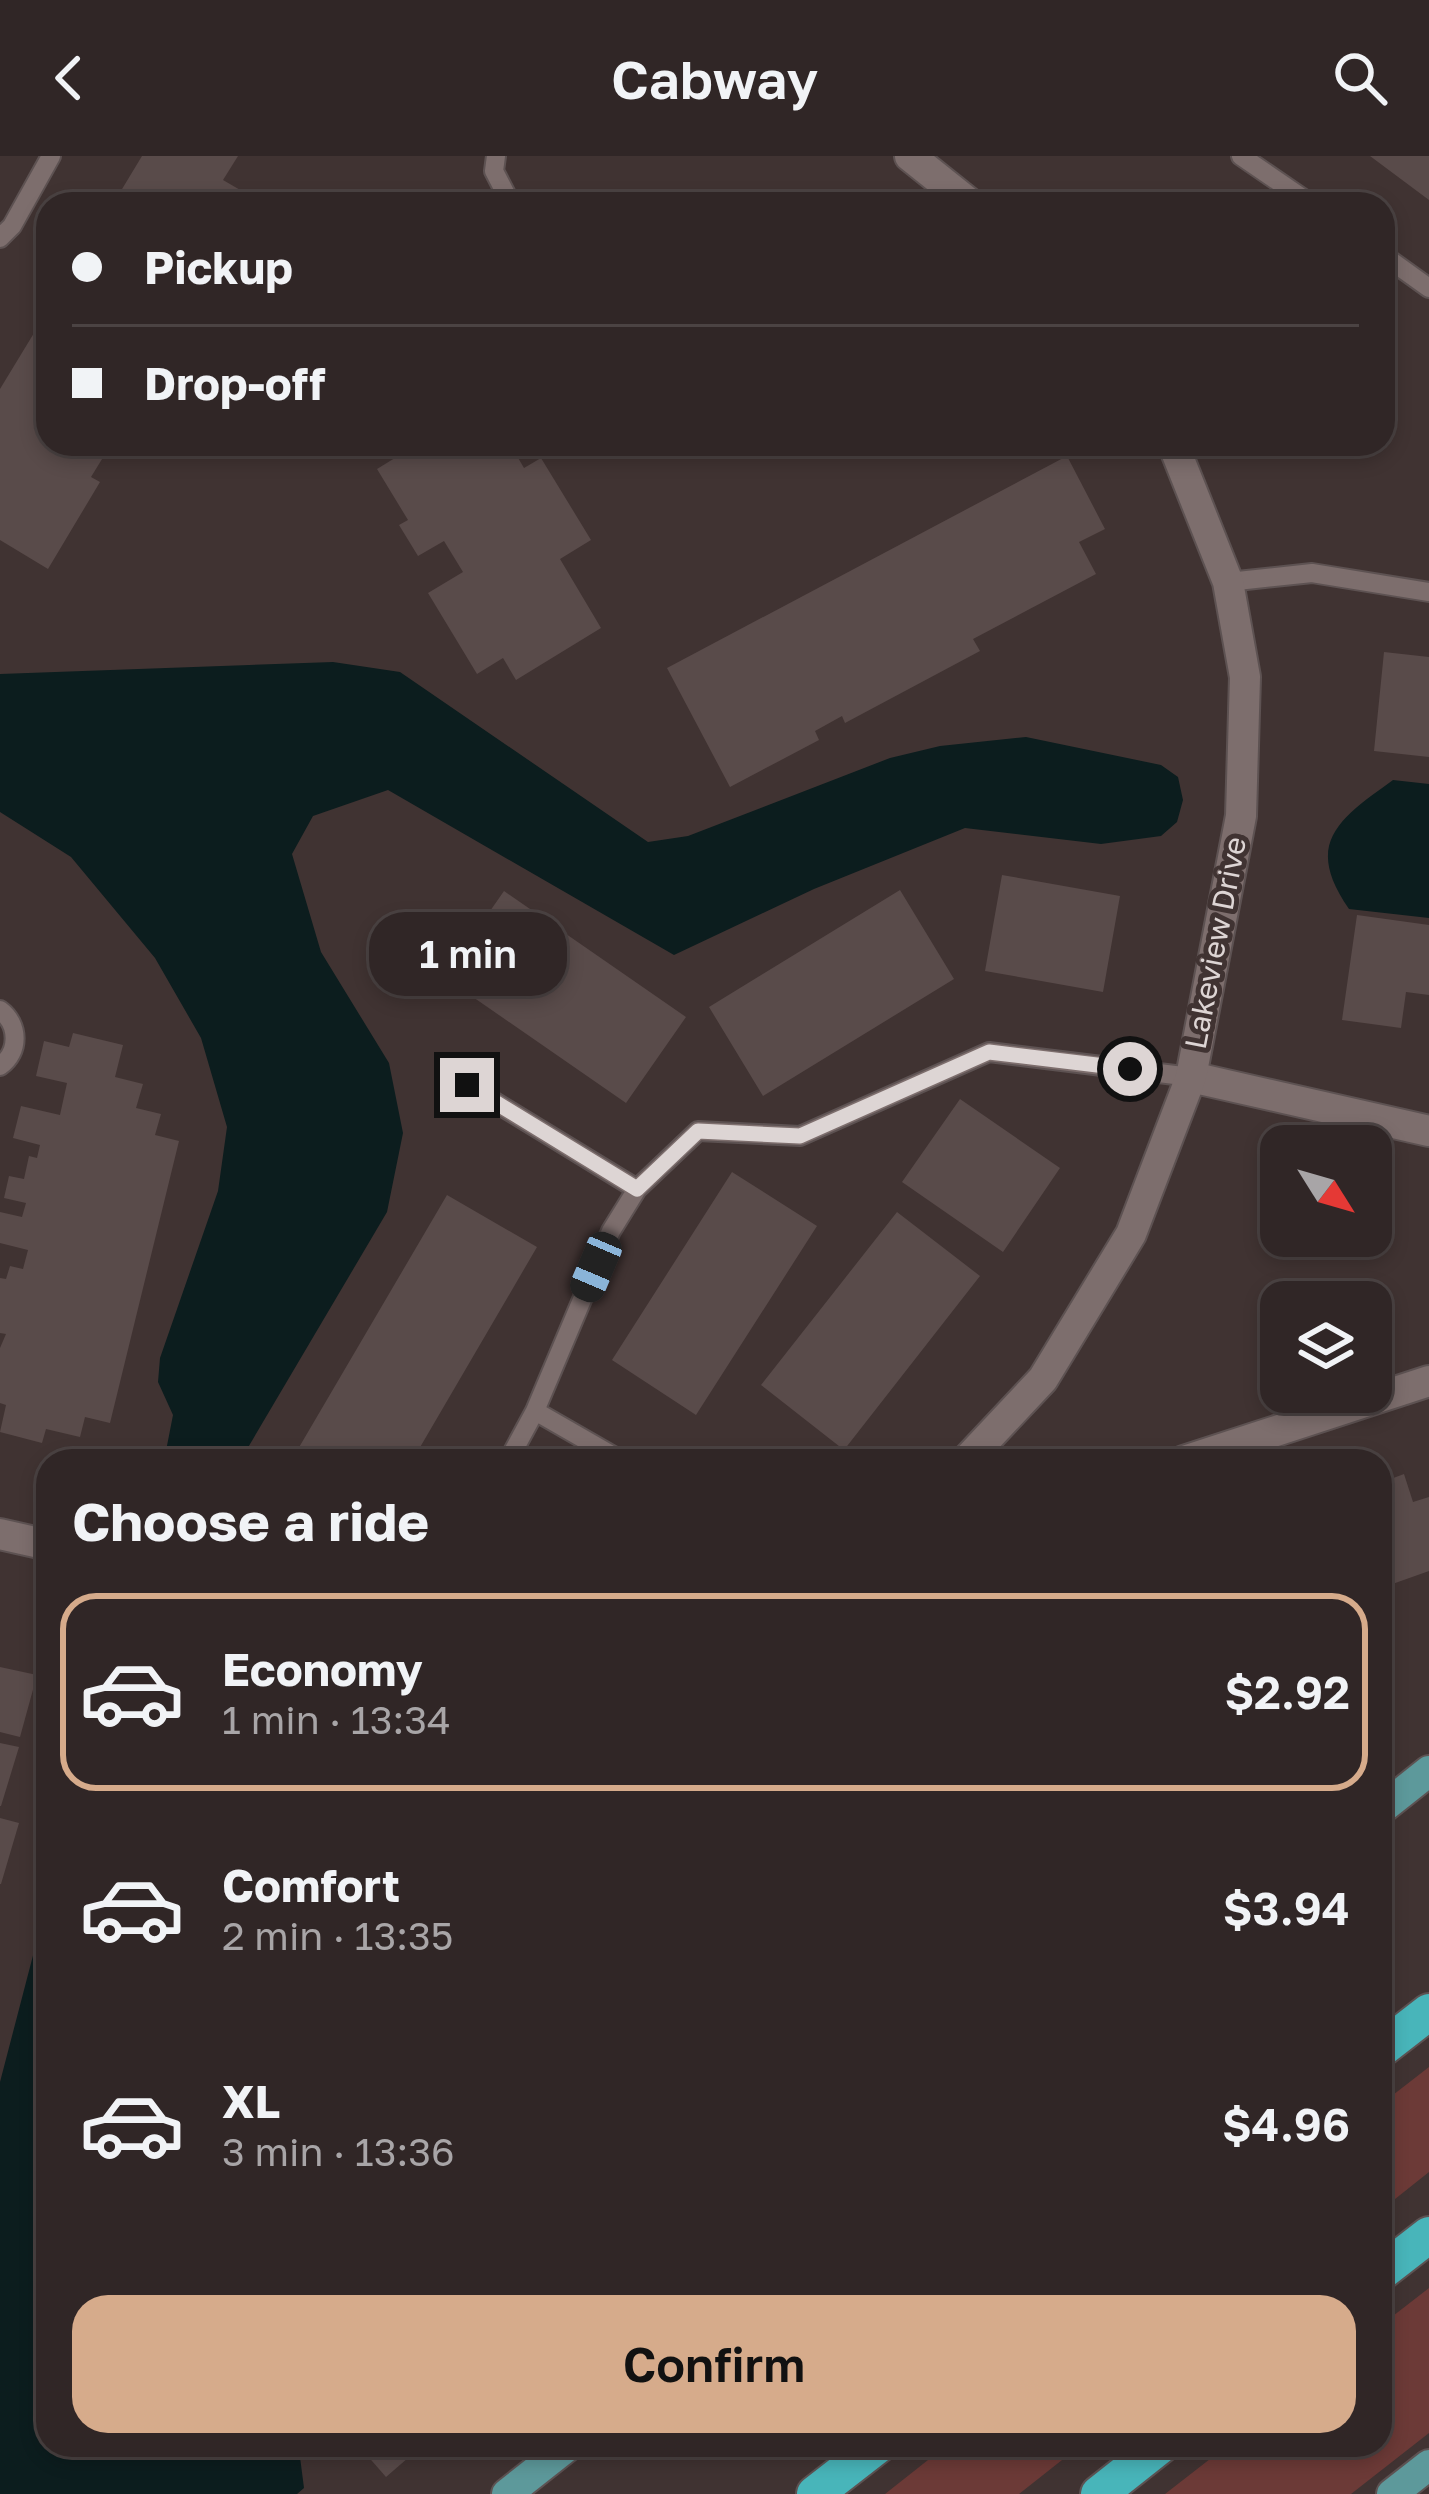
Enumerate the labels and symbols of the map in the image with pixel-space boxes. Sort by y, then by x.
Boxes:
street label: Lakeview Drive [1177,834,1253,1052]
callout: 1 min [368,911,566,995]
route start [1103,1042,1157,1096]
route end [440,1058,494,1112]
north arrow [1260,1125,1392,1257]
car [565,1227,627,1307]

